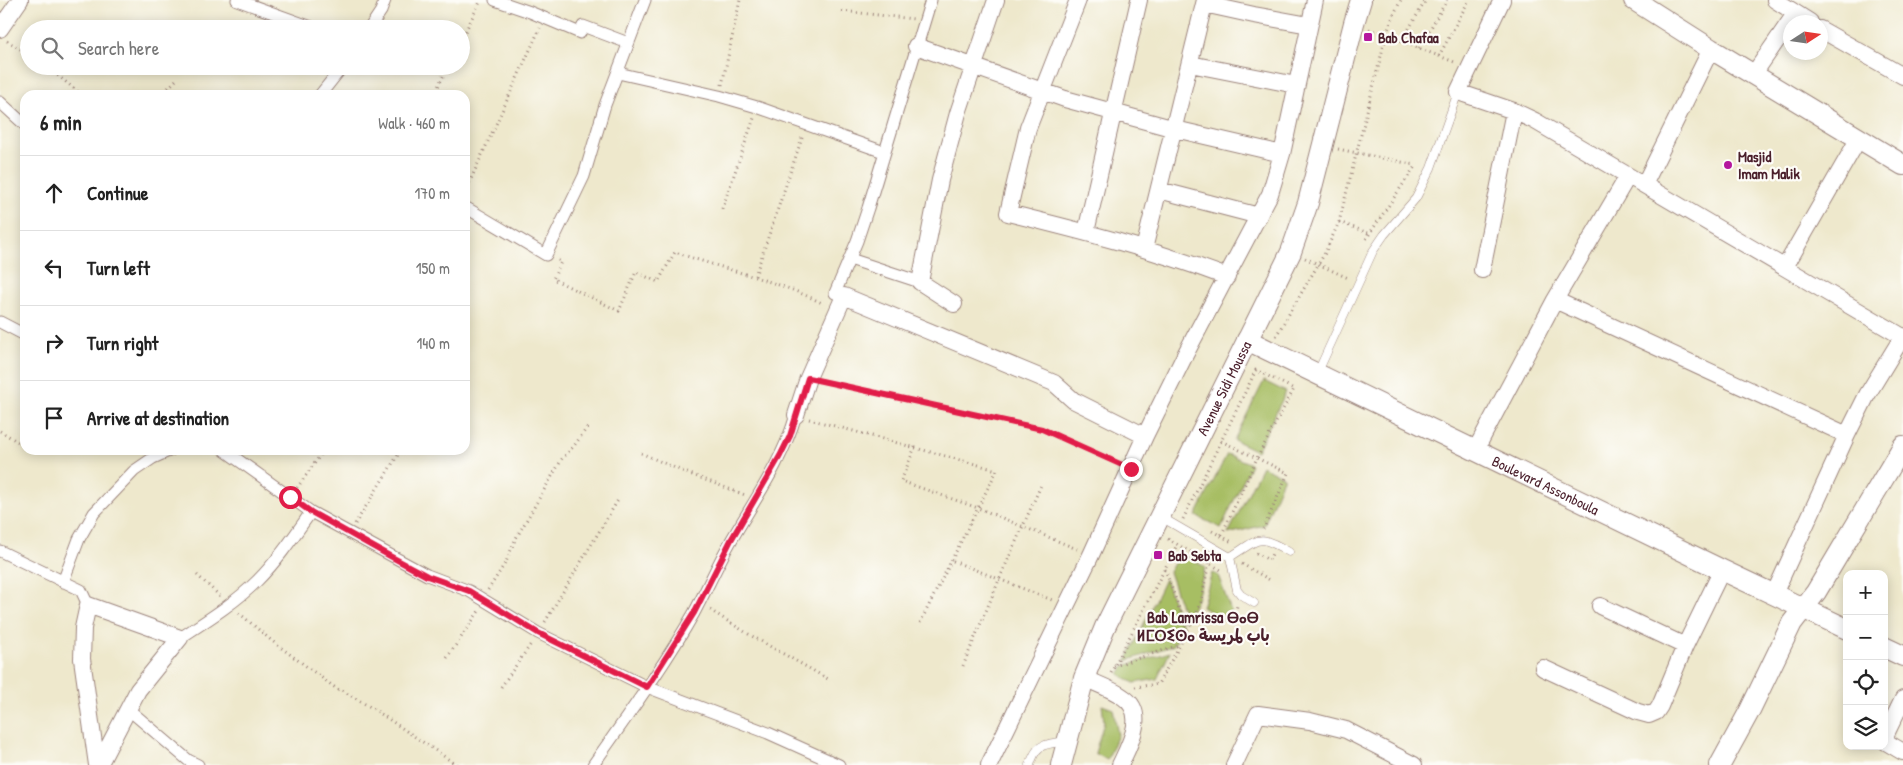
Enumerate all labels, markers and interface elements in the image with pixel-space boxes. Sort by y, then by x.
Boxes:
north arrow [1783,15,1828,60]
search box [20,20,470,75]
place label: Bab Chafaa [1378,27,1439,48]
marker: Bab Chafaa [1362,31,1374,43]
icon: search [38,34,66,62]
text: Search here [78,35,159,61]
text: 6 min [40,108,82,137]
text: Walk · 460 m [378,112,450,134]
place label: Masjid Imam Malik [1738,146,1800,184]
marker: Masjid Imam Malik [1722,159,1734,171]
icon: ahead [40,179,68,207]
text: Continue [87,180,148,206]
text: 170 m [415,182,450,204]
icon: left [40,254,68,282]
text: Turn left [87,255,150,281]
text: 150 m [416,257,450,279]
icon: right [40,329,68,357]
text: Turn right [87,330,158,356]
text: 140 m [416,332,450,354]
street label: Avenue Sidi Moussa [1191,337,1256,439]
icon: arrive [40,404,68,432]
text: Arrive at destination [87,405,229,431]
street label: Boulevard Assonboula [1489,450,1603,520]
route end [1120,458,1143,481]
route start [279,486,302,509]
place label: Bab Sebta [1168,545,1221,566]
marker: Bab Sebta [1152,549,1164,561]
map controls [1843,570,1888,750]
button: + [1843,570,1888,615]
district label: Bab Lamrissa ⴱⴰⴱ ⵍⵎⵔⵉⵙⴰ باب لمريسة [1136,606,1270,646]
button: − [1843,615,1888,660]
button: locate [1843,660,1888,705]
button: layers [1843,705,1888,750]

